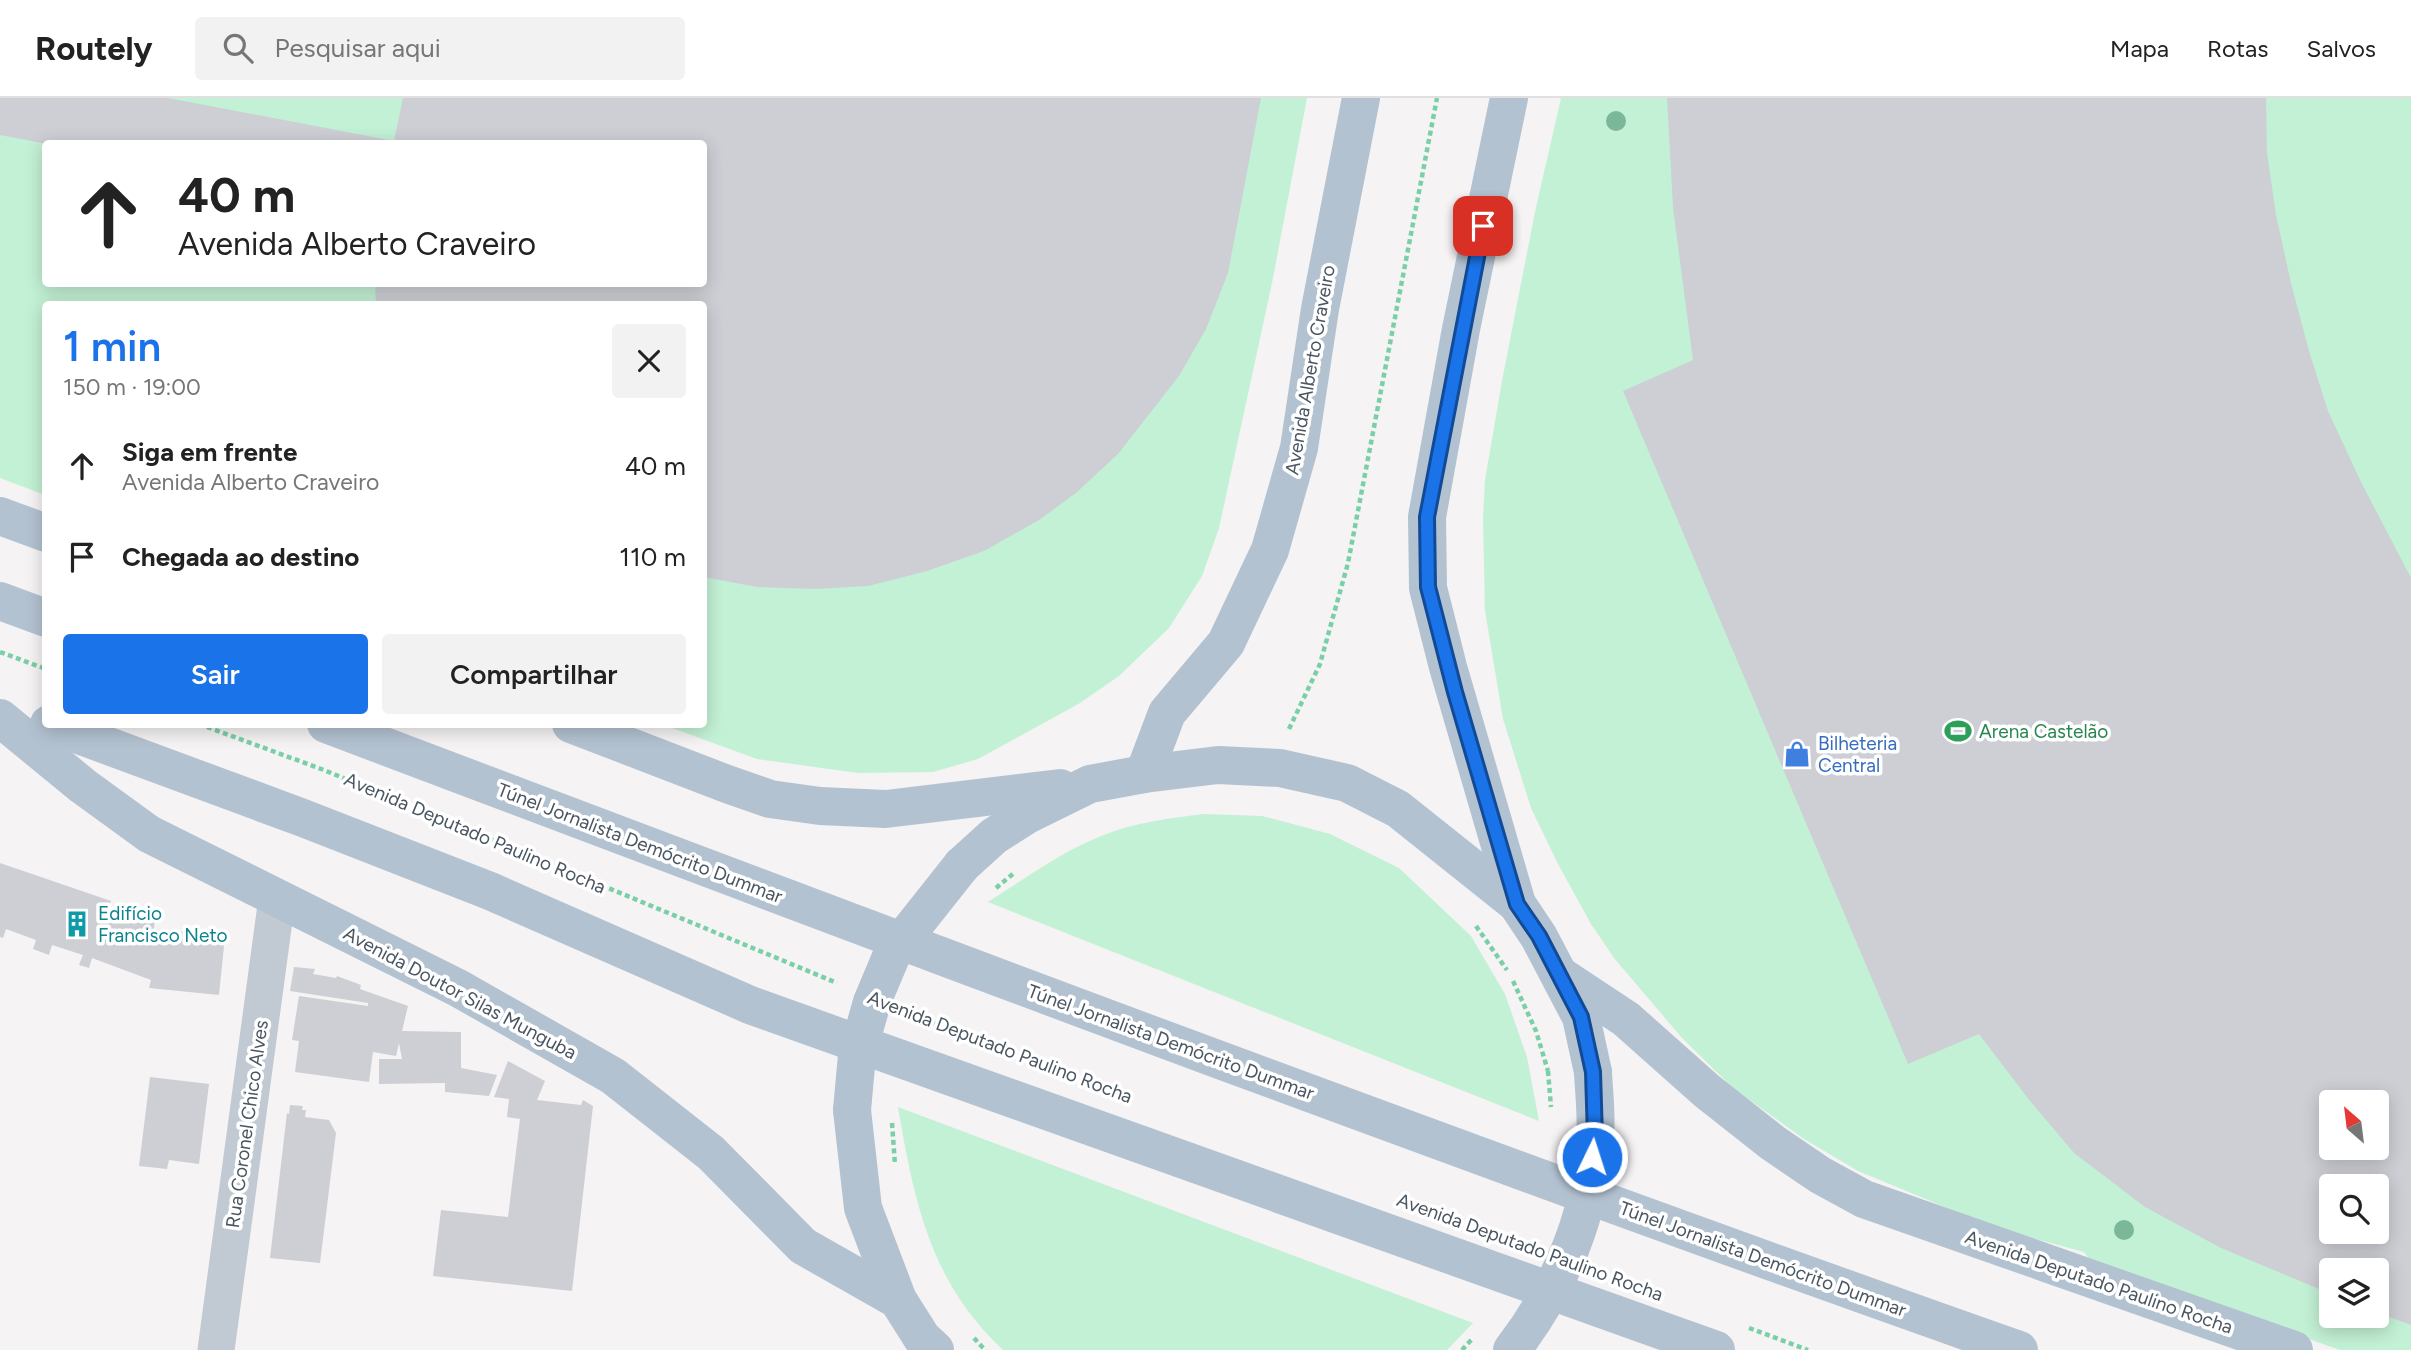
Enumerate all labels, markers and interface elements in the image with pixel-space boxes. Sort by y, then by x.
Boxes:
search box [195,17,685,80]
text: Routely [35,29,153,68]
icon: search [219,29,257,67]
text: Pesquisar aqui [275,32,441,64]
text: Mapa [2110,34,2169,63]
text: Rotas [2207,34,2268,63]
text: Salvos [2306,34,2376,63]
text: 40 m [178,165,295,224]
icon: ahead [63,168,154,259]
pin [1453,196,1513,256]
icon: arrive [1464,207,1502,245]
text: Avenida Alberto Craveiro [178,225,536,263]
street label: Avenida Alberto Craveiro [1280,263,1340,477]
text: 1 min [63,321,161,372]
button: close [612,324,686,398]
text: 150 m · 19:00 [63,373,201,401]
text: Siga em frente [122,436,297,468]
icon: ahead [63,447,101,485]
text: 40 m [625,450,686,482]
text: Avenida Alberto Craveiro [122,468,379,496]
icon: arrive [63,538,101,576]
text: Chegada ao destino [122,541,359,573]
text: 110 m [619,541,686,573]
button: Sair [63,634,368,714]
button: Compartilhar [382,634,686,714]
sports icon: Arena Castelão [1943,716,1973,746]
place label: Arena Castelão [1979,720,2108,743]
place label: Bilheteria Central [1818,732,1897,777]
shop icon: Bilheteria Central [1782,739,1812,769]
street label: Avenida Deputado Paulino Rocha [341,767,609,899]
street label: Túnel Jornalista Demócrito Dummar [494,778,786,908]
place label: Edifício Francisco Neto [98,902,228,947]
building icon: Edifício Francisco Neto [62,909,92,939]
street label: Avenida Doutor Silas Munguba [340,922,580,1064]
street label: Túnel Jornalista Demócrito Dummar [1025,979,1318,1105]
street label: Avenida Deputado Paulino Rocha [864,986,1136,1108]
street label: Rua Coronel Chico Alves [221,1019,273,1229]
north arrow [2319,1090,2389,1160]
map controls [2319,1090,2389,1328]
position arrow [1555,1120,1629,1194]
button: search [2319,1174,2389,1244]
street label: Avenida Deputado Paulino Rocha [1394,1188,1666,1306]
street label: Túnel Jornalista Demócrito Dummar [1617,1196,1910,1322]
street label: Avenida Deputado Paulino Rocha [1962,1225,2236,1339]
button: layers [2319,1258,2389,1328]

